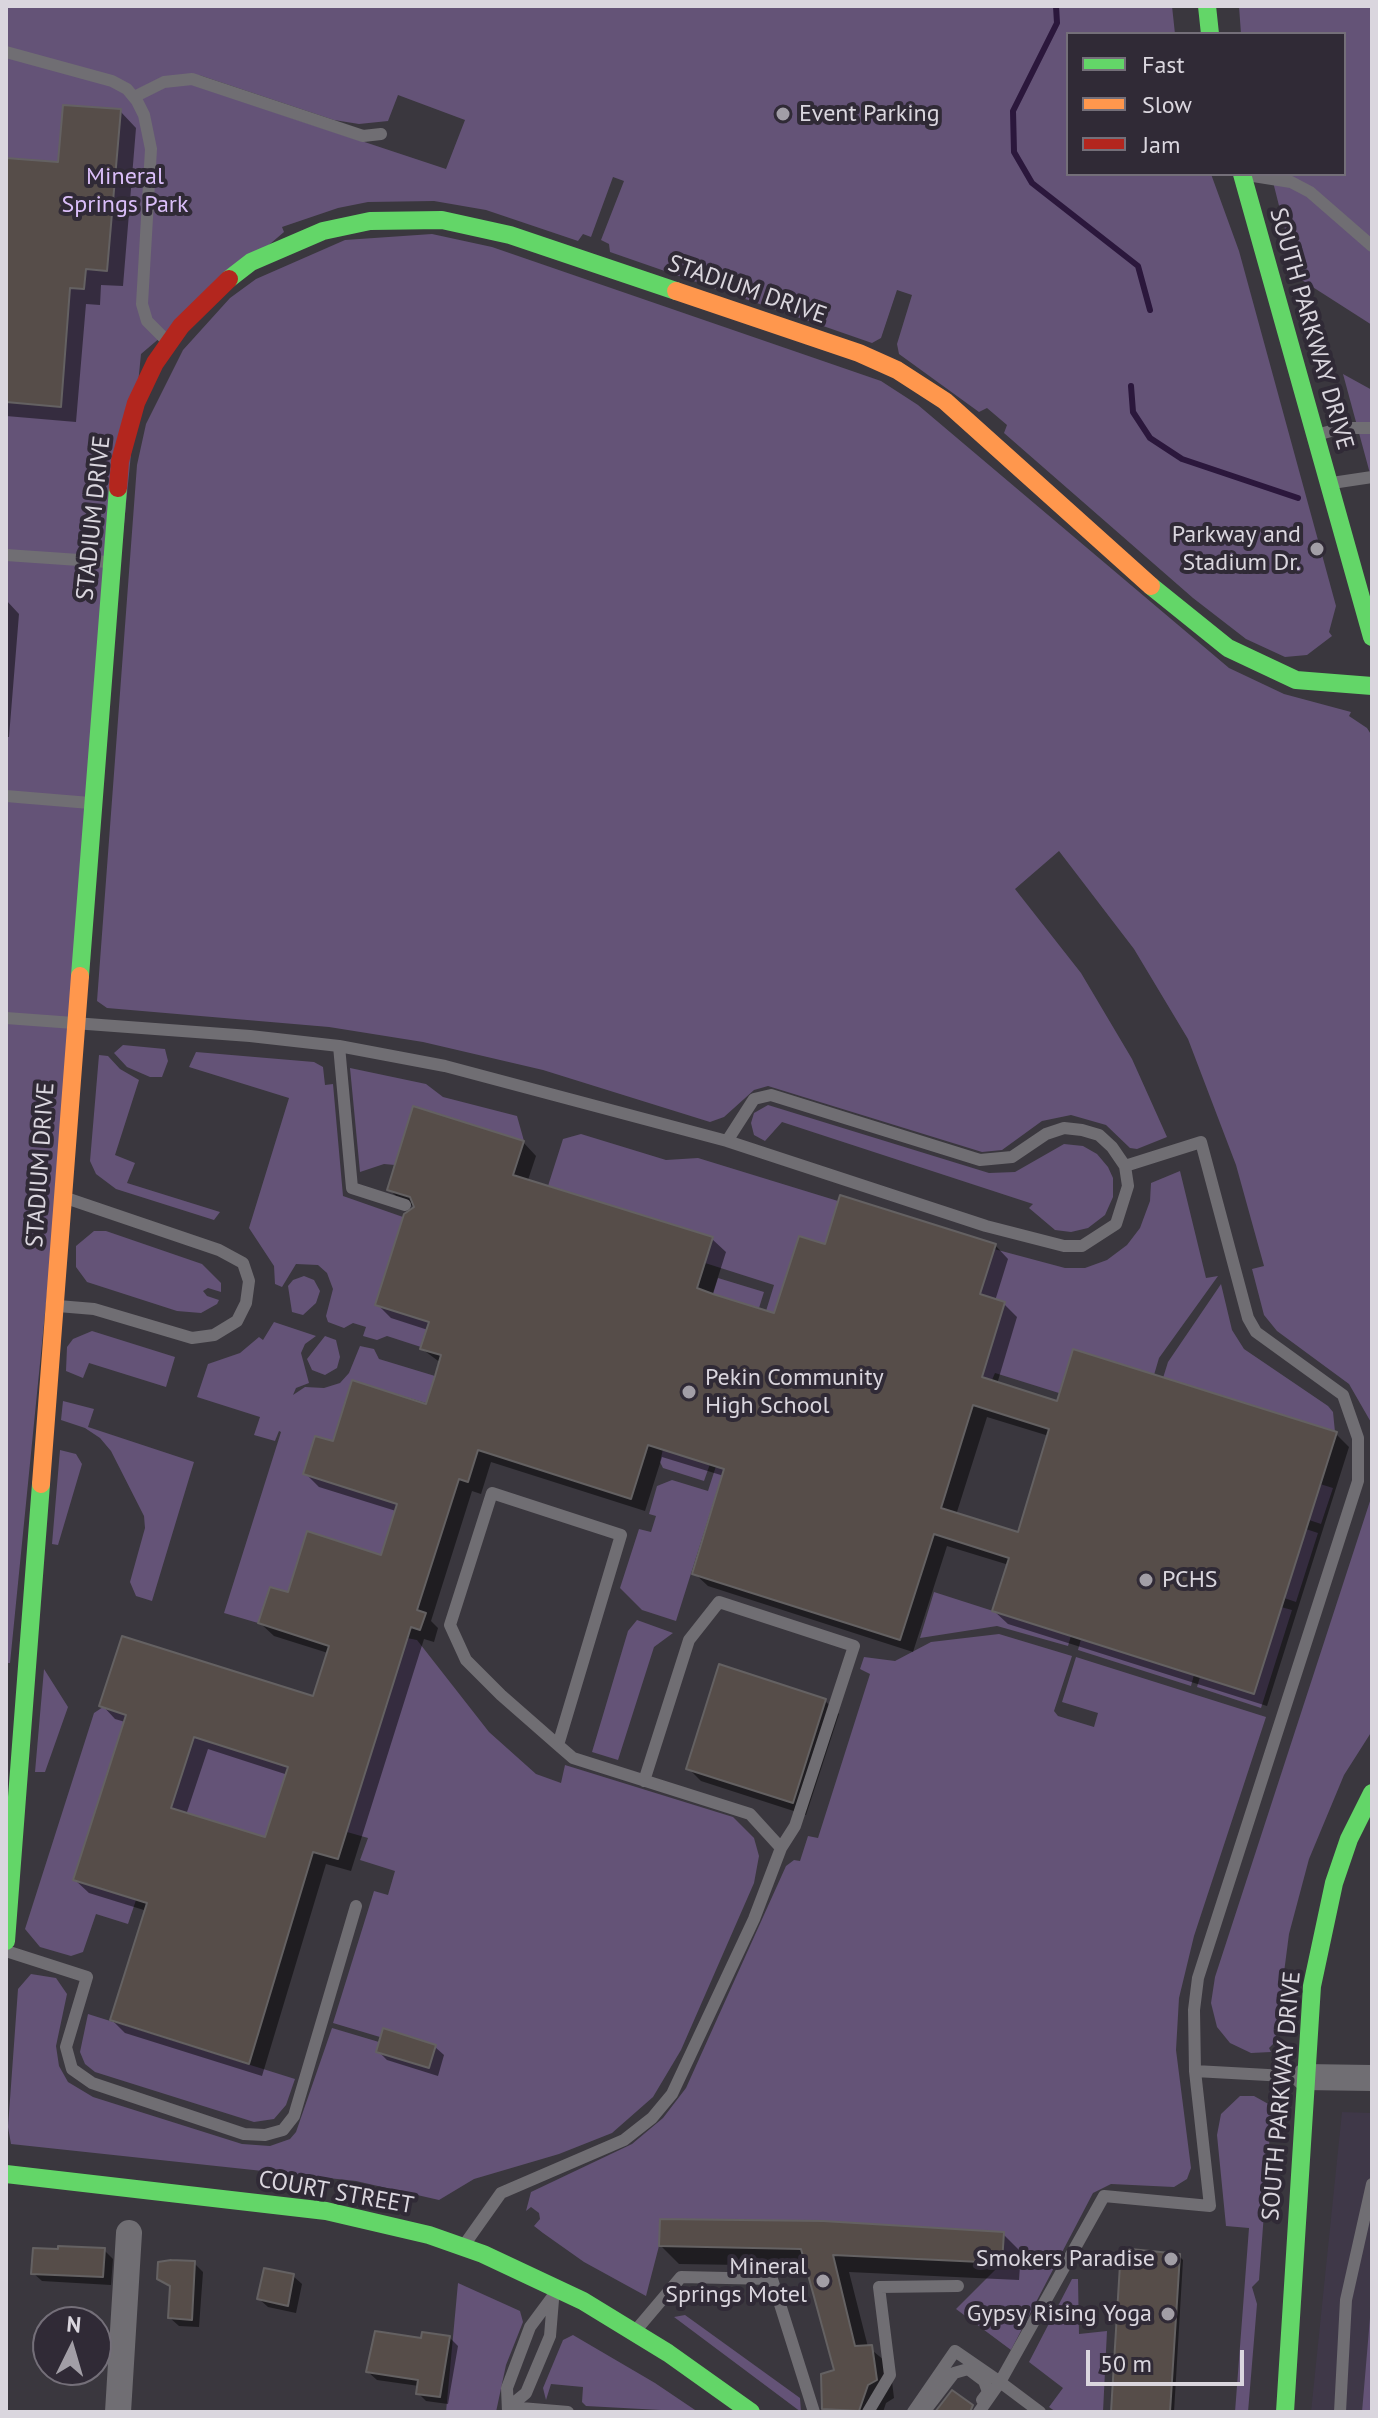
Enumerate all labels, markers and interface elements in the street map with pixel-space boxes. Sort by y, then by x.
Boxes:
legend [1066,32,1346,176]
text: Fast [1142,49,1185,80]
text: Slow [1142,89,1192,120]
place label: Event Parking [799,100,940,128]
marker: Event Parking [774,105,792,123]
text: Jam [1142,129,1180,160]
park label: Mineral Springs Park [62,163,188,219]
street label: SOUTH PARKWAY DRIVE [1263,205,1359,453]
street label: STADIUM DRIVE [664,249,830,331]
street label: STADIUM DRIVE [71,434,117,602]
place label: Parkway and Stadium Dr. [1172,521,1301,577]
marker: Parkway and Stadium Dr. [1308,540,1326,558]
street label: STADIUM DRIVE [21,1081,61,1249]
place label: Pekin Community High School [705,1364,884,1420]
marker: Pekin Community High School [680,1383,698,1401]
place label: PCHS [1162,1566,1218,1594]
marker: PCHS [1137,1571,1155,1589]
street label: SOUTH PARKWAY DRIVE [1257,1970,1307,2222]
street label: COURT STREET [256,2165,416,2221]
place label: Smokers Paradise [976,2245,1155,2273]
marker: Smokers Paradise [1162,2250,1180,2268]
place label: Mineral Springs Motel [665,2253,807,2309]
marker: Mineral Springs Motel [814,2272,832,2290]
place label: Gypsy Rising Yoga [967,2300,1152,2328]
marker: Gypsy Rising Yoga [1159,2305,1177,2323]
north arrow [32,2306,112,2386]
text: N [65,2310,82,2339]
scale bar [1090,2334,1248,2384]
text: 50 m [1100,2348,1152,2379]

